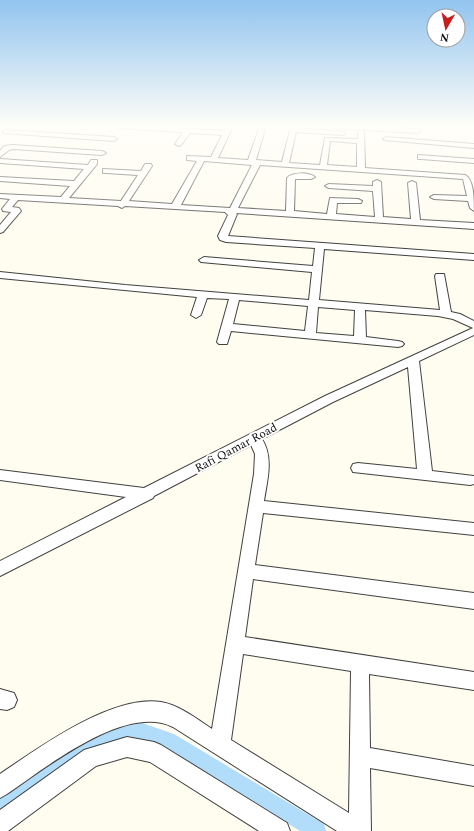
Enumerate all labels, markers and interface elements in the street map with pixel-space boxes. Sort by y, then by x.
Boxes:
north arrow [426,8,466,48]
text: N [439,28,450,46]
street label: Rafi Qamar Road [191,418,281,478]

